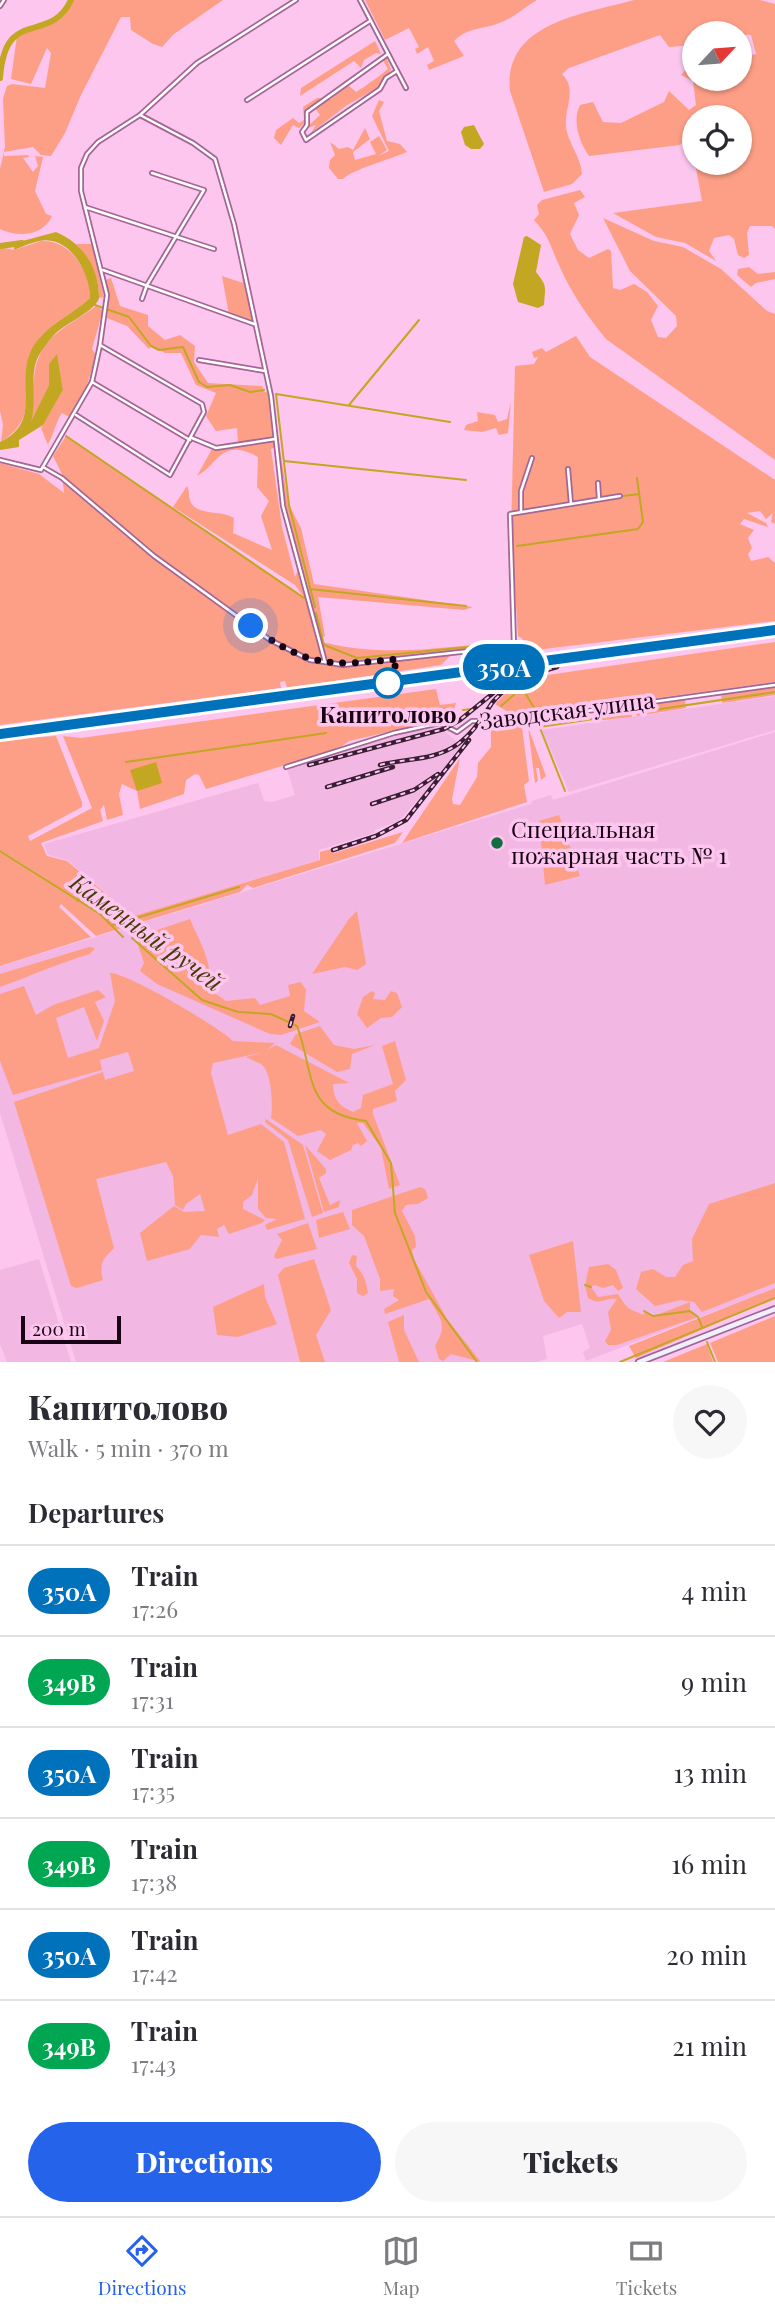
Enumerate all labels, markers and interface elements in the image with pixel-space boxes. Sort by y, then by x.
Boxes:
north arrow [682,21,752,91]
map controls [682,21,752,175]
button: locate [682,105,752,175]
your location [233,608,268,643]
line badge: 350А [455,644,553,690]
text: 350А [477,651,531,683]
marker: Капитолово [373,668,403,698]
street label: Заводская улица [478,683,657,736]
place label: Капитолово [319,698,457,729]
place label: Специальная пожарная часть № 1 [511,813,728,870]
marker: Специальная пожарная часть № 1 [489,835,505,851]
water label: Каменный ручей [64,865,230,998]
scale bar [21,1313,121,1345]
text: 200 m [32,1315,86,1341]
text: Капитолово [28,1384,228,1428]
button: heart [673,1385,747,1459]
text: Walk · 5 min · 370 m [28,1432,229,1463]
text: Departures [28,1495,164,1530]
text: Train [131,1558,198,1593]
text: 4 min [681,1573,747,1608]
text: 350А [42,1575,96,1607]
text: 17:26 [131,1593,178,1624]
text: Train [131,1649,198,1684]
text: 9 min [681,1664,747,1699]
text: 349В [42,1666,96,1698]
text: 17:31 [131,1684,174,1715]
text: Train [131,1740,198,1775]
text: 13 min [673,1755,747,1790]
text: 350А [42,1757,96,1789]
text: 17:35 [131,1775,175,1806]
text: Train [131,1831,198,1866]
text: 16 min [671,1846,747,1881]
text: 349В [42,1848,96,1880]
text: 17:38 [131,1866,177,1897]
text: Train [131,1922,198,1957]
text: 20 min [666,1937,747,1972]
text: 350А [42,1939,96,1971]
text: 17:42 [131,1957,178,1988]
text: Train [131,2013,198,2048]
text: 21 min [672,2028,747,2063]
text: 349В [42,2030,96,2062]
text: 17:43 [131,2048,176,2079]
button: Directions [28,2122,381,2202]
button: Tickets [395,2122,747,2202]
tab: Directions [98,2232,187,2300]
tab: Map [382,2232,420,2300]
tab: Tickets [616,2232,677,2300]

